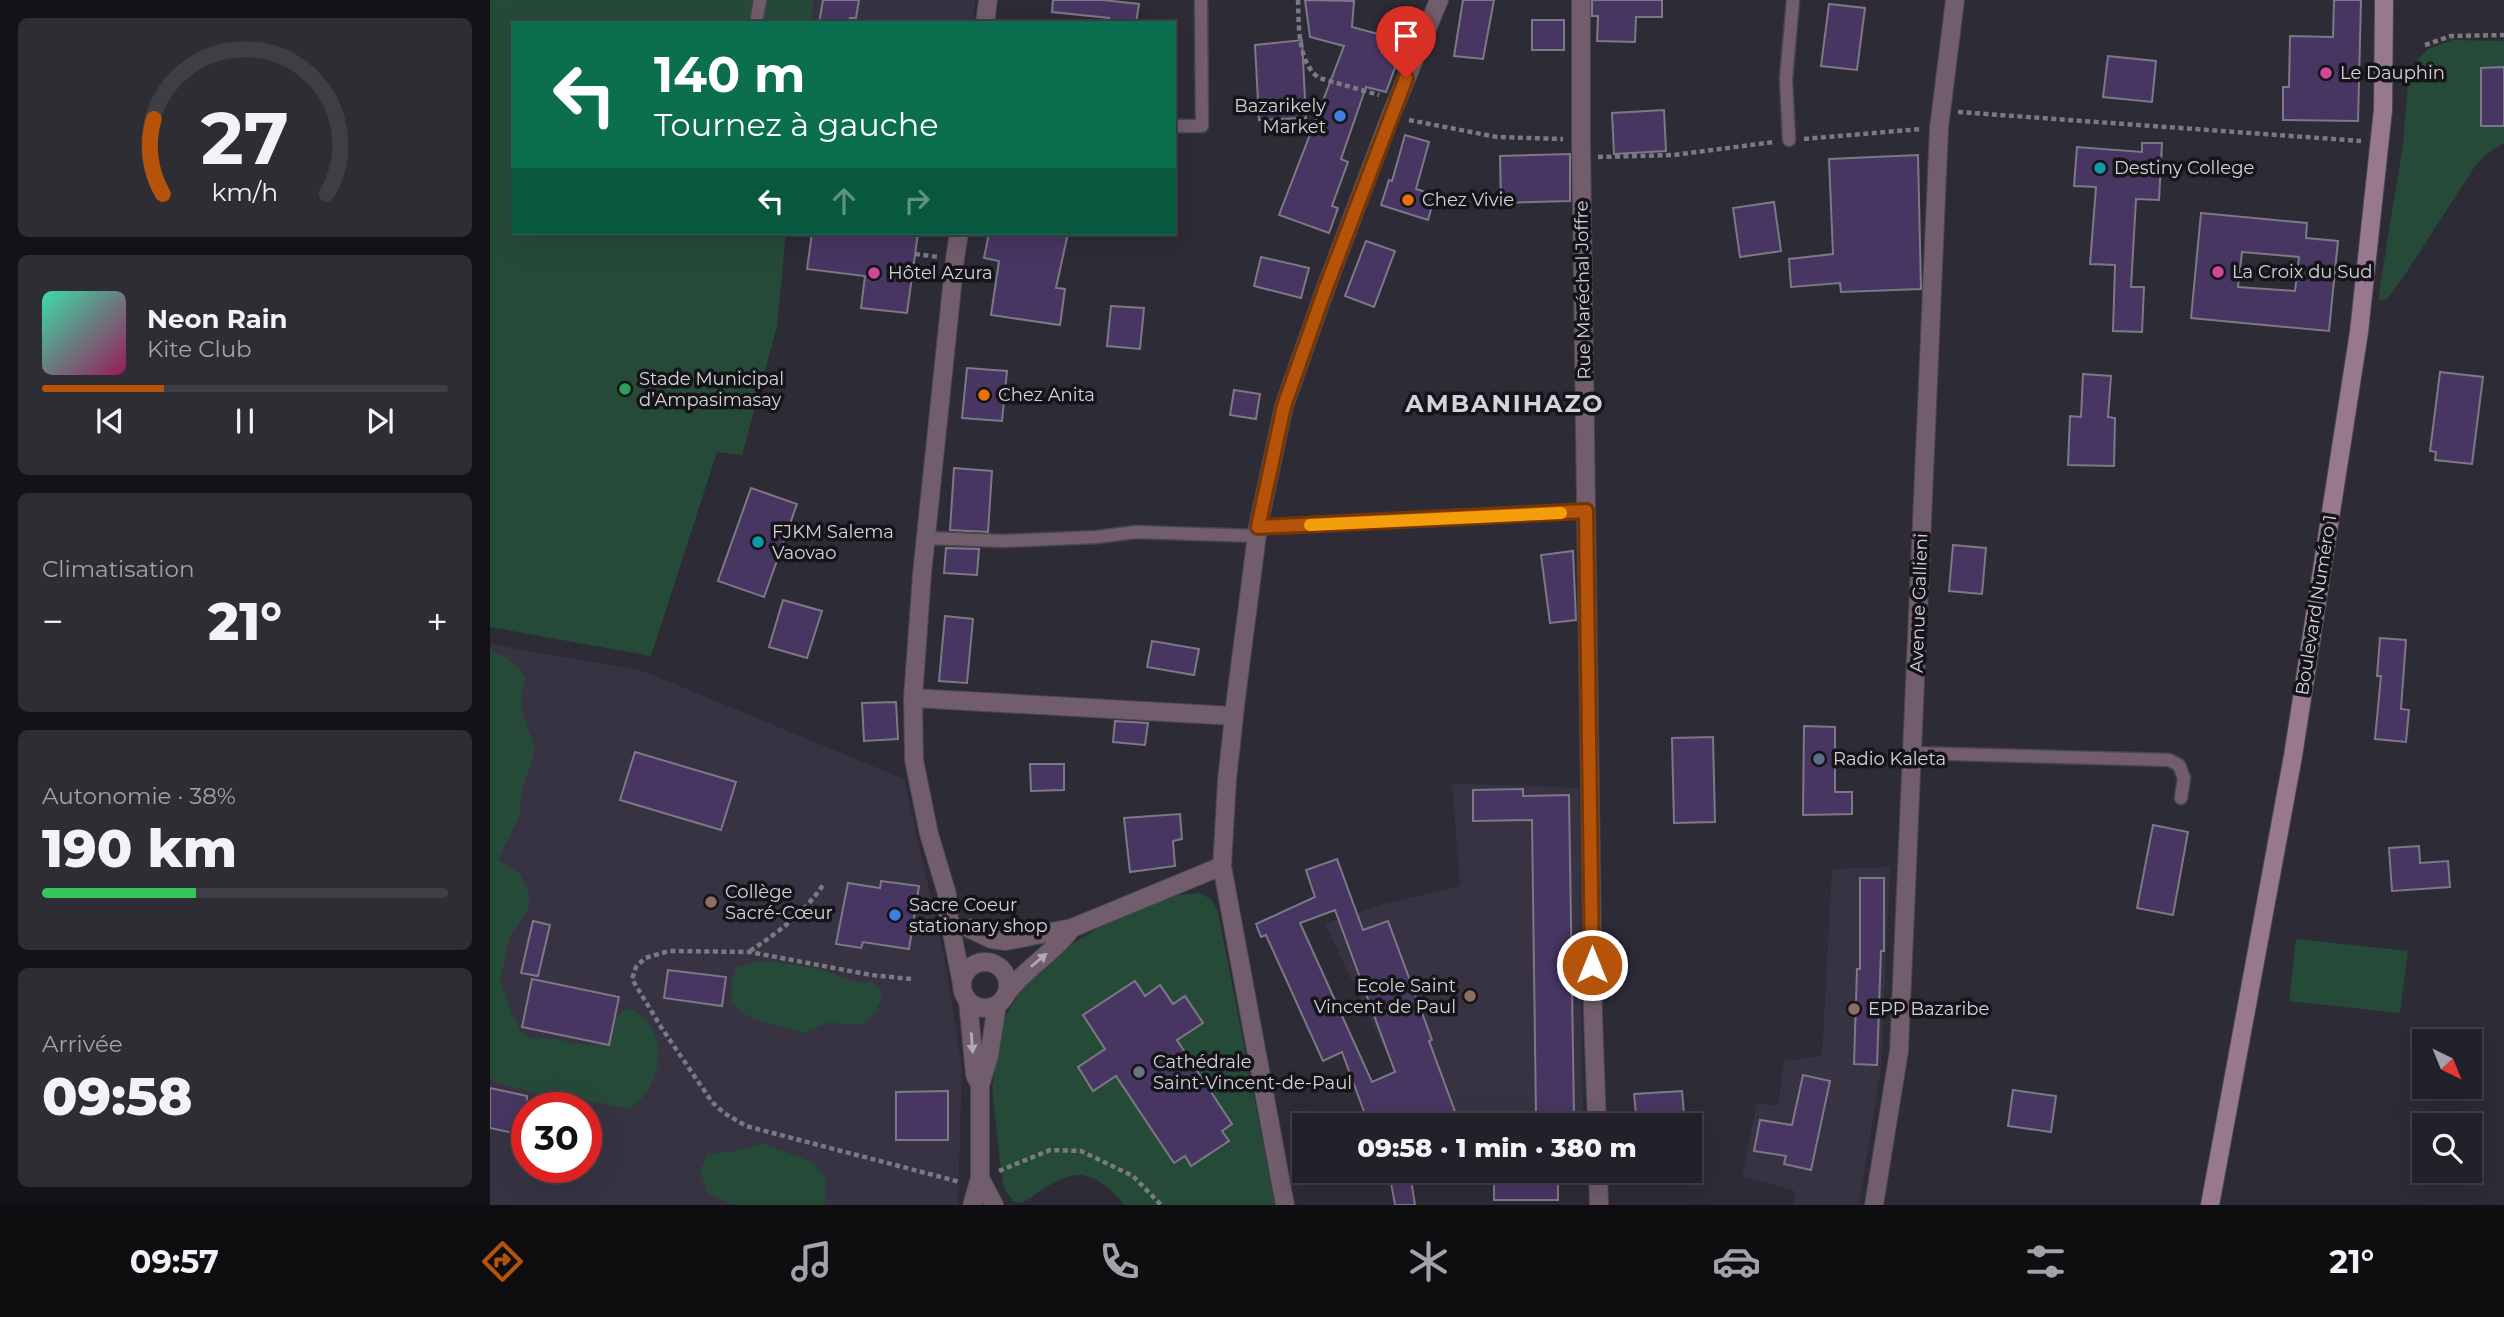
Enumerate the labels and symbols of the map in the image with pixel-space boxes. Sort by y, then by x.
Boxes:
pin [1376,6,1436,78]
place label: Le Dauphin [2340,62,2445,84]
marker: Le Dauphin [2318,65,2334,81]
place label: Bazarikely Market [1234,95,1326,138]
marker: Bazarikely Market [1332,108,1348,124]
place label: Destiny College [2114,157,2254,179]
marker: Destiny College [2092,160,2108,176]
place label: Chez Vivie [1422,189,1514,211]
marker: Chez Vivie [1400,192,1416,208]
street label: Rue Maréchal Joffre [1570,200,1596,380]
place label: La Croix du Sud [2232,261,2373,283]
place label: Hôtel Azura [888,262,993,284]
marker: La Croix du Sud [2210,264,2226,280]
marker: Hôtel Azura [866,265,882,281]
place label: Stade Municipal d’Ampasimasay [639,368,784,411]
marker: Stade Municipal d’Ampasimasay [617,381,633,397]
place label: Chez Anita [998,384,1095,406]
marker: Chez Anita [976,387,992,403]
district label: AMBANIHAZO [1404,389,1605,418]
street label: Boulevard Numéro 1 [2291,513,2341,697]
place label: FJKM Salema Vaovao [772,521,894,564]
street label: Avenue Gallieni [1906,533,1932,673]
marker: FJKM Salema Vaovao [750,534,766,550]
place label: Radio Kaleta [1833,748,1946,770]
marker: Radio Kaleta [1811,751,1827,767]
place label: Collège Sacré-Cœur [725,881,833,924]
marker: Collège Sacré-Cœur [703,894,719,910]
place label: Sacre Coeur stationary shop [909,894,1048,937]
marker: Sacre Coeur stationary shop [887,907,903,923]
position arrow [1555,928,1629,1002]
one-way arrow [1029,952,1047,967]
place label: Ecole Saint Vincent de Paul [1314,975,1456,1018]
marker: Ecole Saint Vincent de Paul [1462,988,1478,1004]
place label: EPP Bazaribe [1868,998,1990,1020]
marker: EPP Bazaribe [1846,1001,1862,1017]
north arrow [2412,1029,2482,1099]
one-way arrow [967,1033,978,1055]
place label: Cathédrale Saint-Vincent-de-Paul [1153,1051,1352,1094]
marker: Cathédrale Saint-Vincent-de-Paul [1131,1064,1147,1080]
speed limit sign: 30 [511,1092,602,1183]

